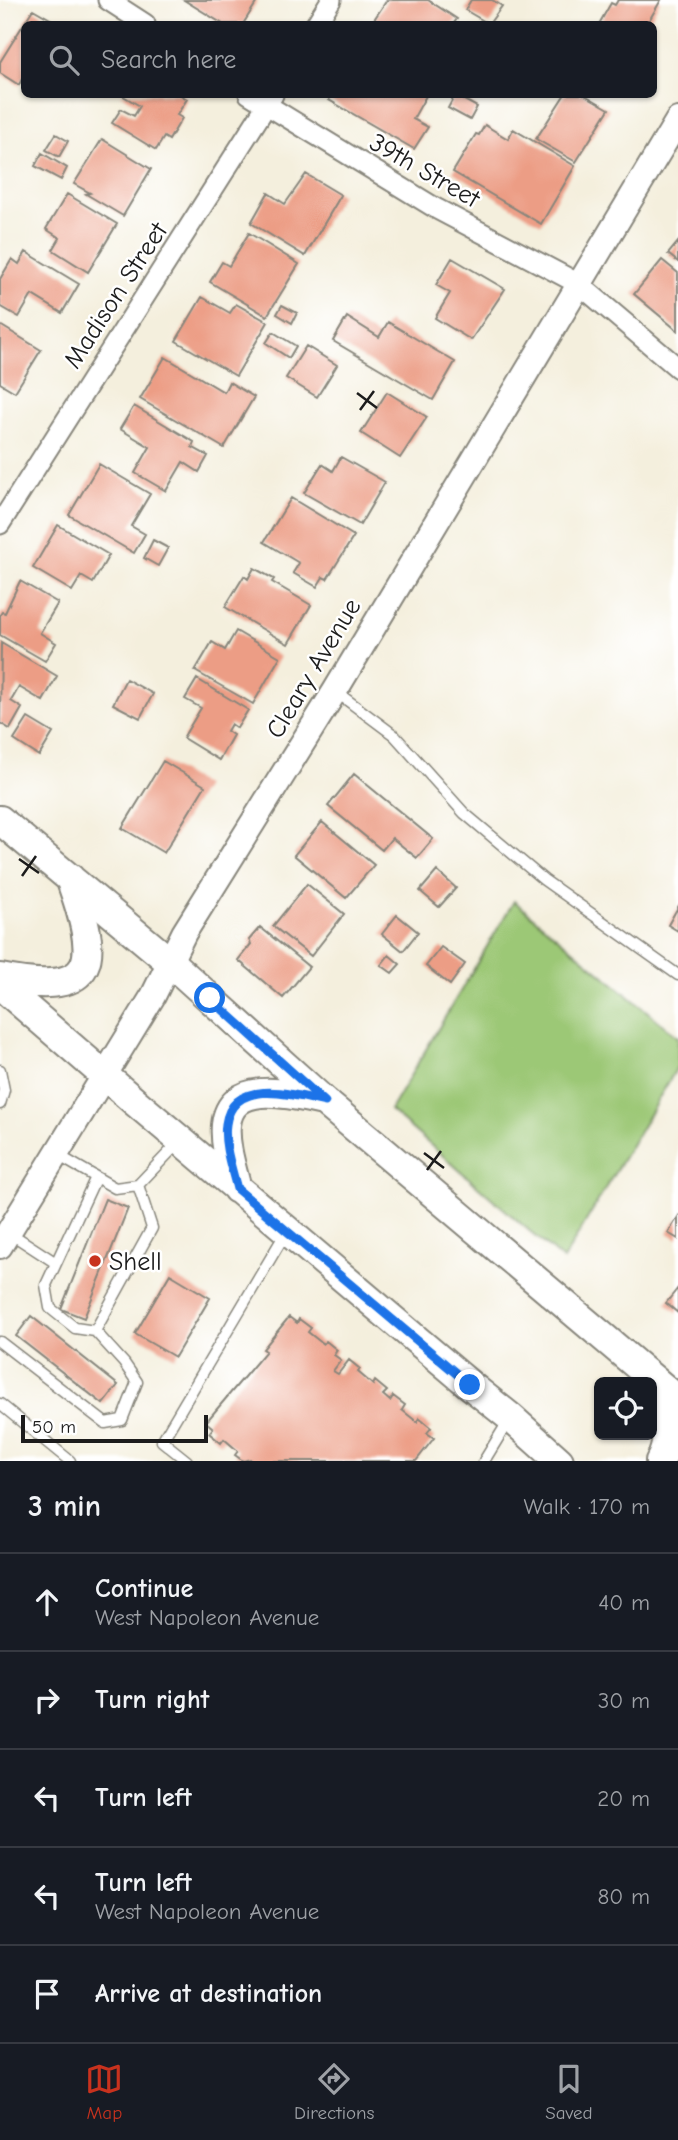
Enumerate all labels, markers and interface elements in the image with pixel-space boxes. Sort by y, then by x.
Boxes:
search box [21,21,657,98]
icon: search [45,41,83,79]
text: Search here [101,45,236,75]
street label: 39th Street [364,127,486,215]
street label: Madison Street [58,216,175,374]
street label: Cleary Avenue [260,593,367,744]
route start [194,982,225,1013]
place label: Shell [109,1247,162,1277]
marker: Shell [87,1253,103,1269]
route end [454,1369,485,1400]
map controls [594,1377,657,1440]
button: locate [594,1377,657,1440]
scale bar [21,1412,208,1444]
text: 50 m [32,1416,76,1438]
text: 3 min [28,1489,101,1524]
text: Walk · 170 m [523,1493,650,1520]
text: Continue [95,1574,193,1604]
icon: ahead [28,1583,66,1621]
text: 40 m [598,1589,650,1616]
text: West Napoleon Avenue [95,1604,319,1631]
icon: right [28,1681,66,1719]
text: Turn right [95,1685,209,1715]
text: 30 m [598,1687,650,1714]
icon: left [28,1779,66,1817]
text: Turn left [95,1783,192,1813]
text: 20 m [597,1785,650,1812]
text: Turn left [95,1868,192,1898]
icon: left [28,1877,66,1915]
text: 80 m [597,1883,650,1910]
text: West Napoleon Avenue [95,1898,319,1925]
icon: arrive [28,1975,66,2013]
text: Arrive at destination [95,1979,322,2009]
tab: Map [85,2060,123,2124]
tab: Directions [294,2060,374,2124]
tab: Saved [545,2060,593,2124]

